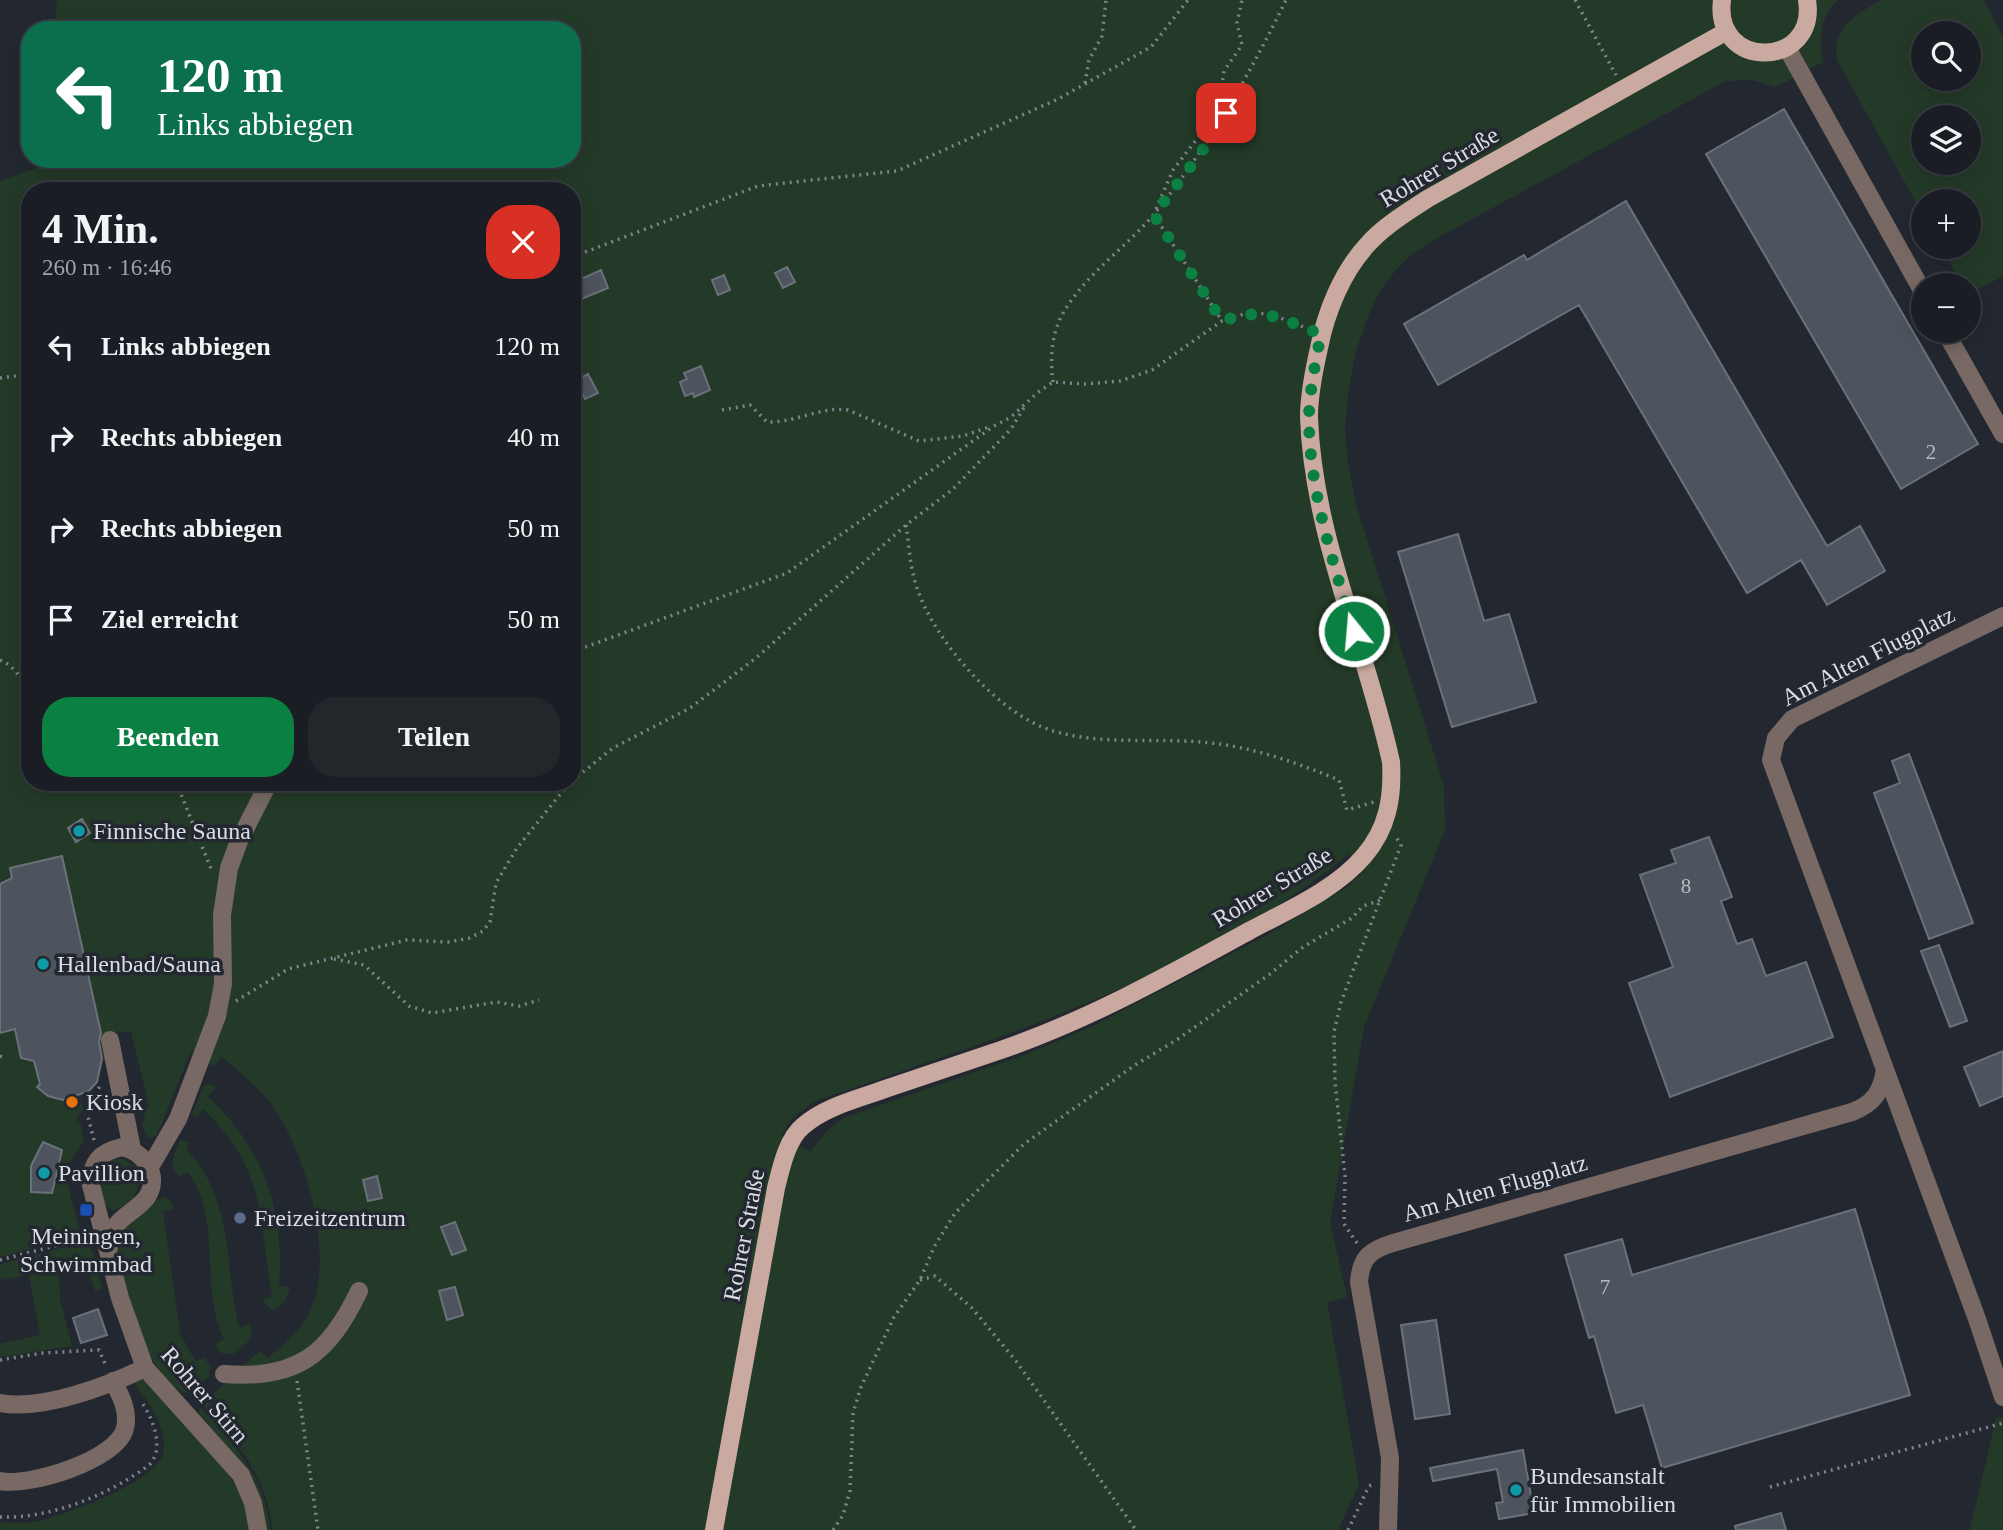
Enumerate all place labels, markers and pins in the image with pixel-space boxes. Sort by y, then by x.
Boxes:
pin [1196,83,1256,143]
place label: Finnische Sauna [93,818,251,844]
marker: Finnische Sauna [71,823,87,839]
place label: Hallenbad/Sauna [57,951,221,977]
marker: Hallenbad/Sauna [35,956,51,972]
place label: Kiosk [86,1089,143,1115]
marker: Kiosk [64,1094,80,1110]
place label: Pavillion [58,1160,145,1186]
marker: Pavillion [36,1165,52,1181]
marker: Meiningen, Schwimmbad [78,1202,94,1218]
place label: Freizeitzentrum [254,1205,406,1231]
marker: Freizeitzentrum [232,1210,248,1226]
place label: Meiningen, Schwimmbad [20,1223,152,1277]
place label: Bundesanstalt für Immobilien [1530,1463,1676,1517]
marker: Bundesanstalt für Immobilien [1508,1482,1524,1498]

